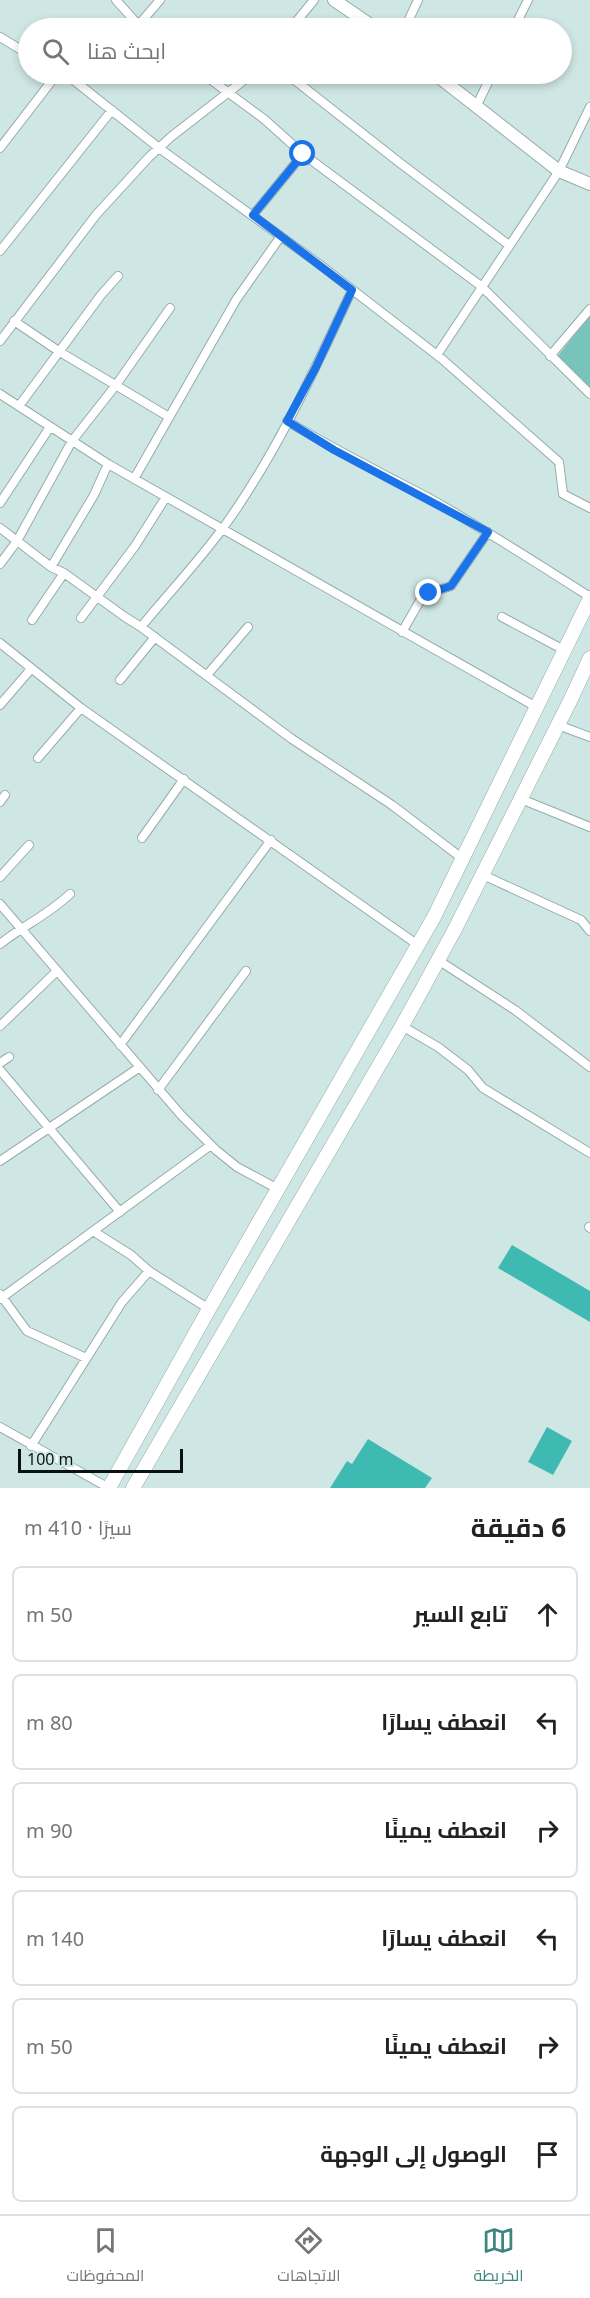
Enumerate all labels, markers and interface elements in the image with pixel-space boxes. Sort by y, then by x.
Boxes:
search box [18,18,572,84]
icon: search [39,35,72,68]
text: ابحث هنا [87,35,166,65]
route start [289,140,315,166]
route end [415,579,441,605]
scale bar [18,1446,183,1474]
text: 100 m [27,1448,74,1470]
text: 6 دقيقة [471,1509,566,1545]
text: سيرًا · 410 m [24,1514,132,1541]
text: تابع السير [414,1598,507,1628]
icon: ahead [531,1598,564,1631]
text: 50 m [26,1601,73,1628]
text: انعطف يسارًا [381,1706,507,1736]
icon: left [531,1706,564,1739]
text: 80 m [26,1709,73,1736]
text: انعطف يمينًا [384,1814,507,1844]
icon: right [531,1814,564,1847]
text: 90 m [26,1817,73,1844]
text: انعطف يسارًا [381,1922,507,1952]
icon: left [531,1922,564,1955]
text: 140 m [26,1925,84,1952]
text: انعطف يمينًا [384,2030,507,2060]
icon: right [531,2030,564,2063]
text: 50 m [26,2033,73,2060]
text: الوصول إلى الوجهة [320,2138,507,2168]
icon: arrive [531,2138,564,2171]
tab: المحفوظات [66,2224,144,2290]
tab: الاتجاهات [277,2224,341,2290]
tab: الخريطة [474,2224,524,2290]

